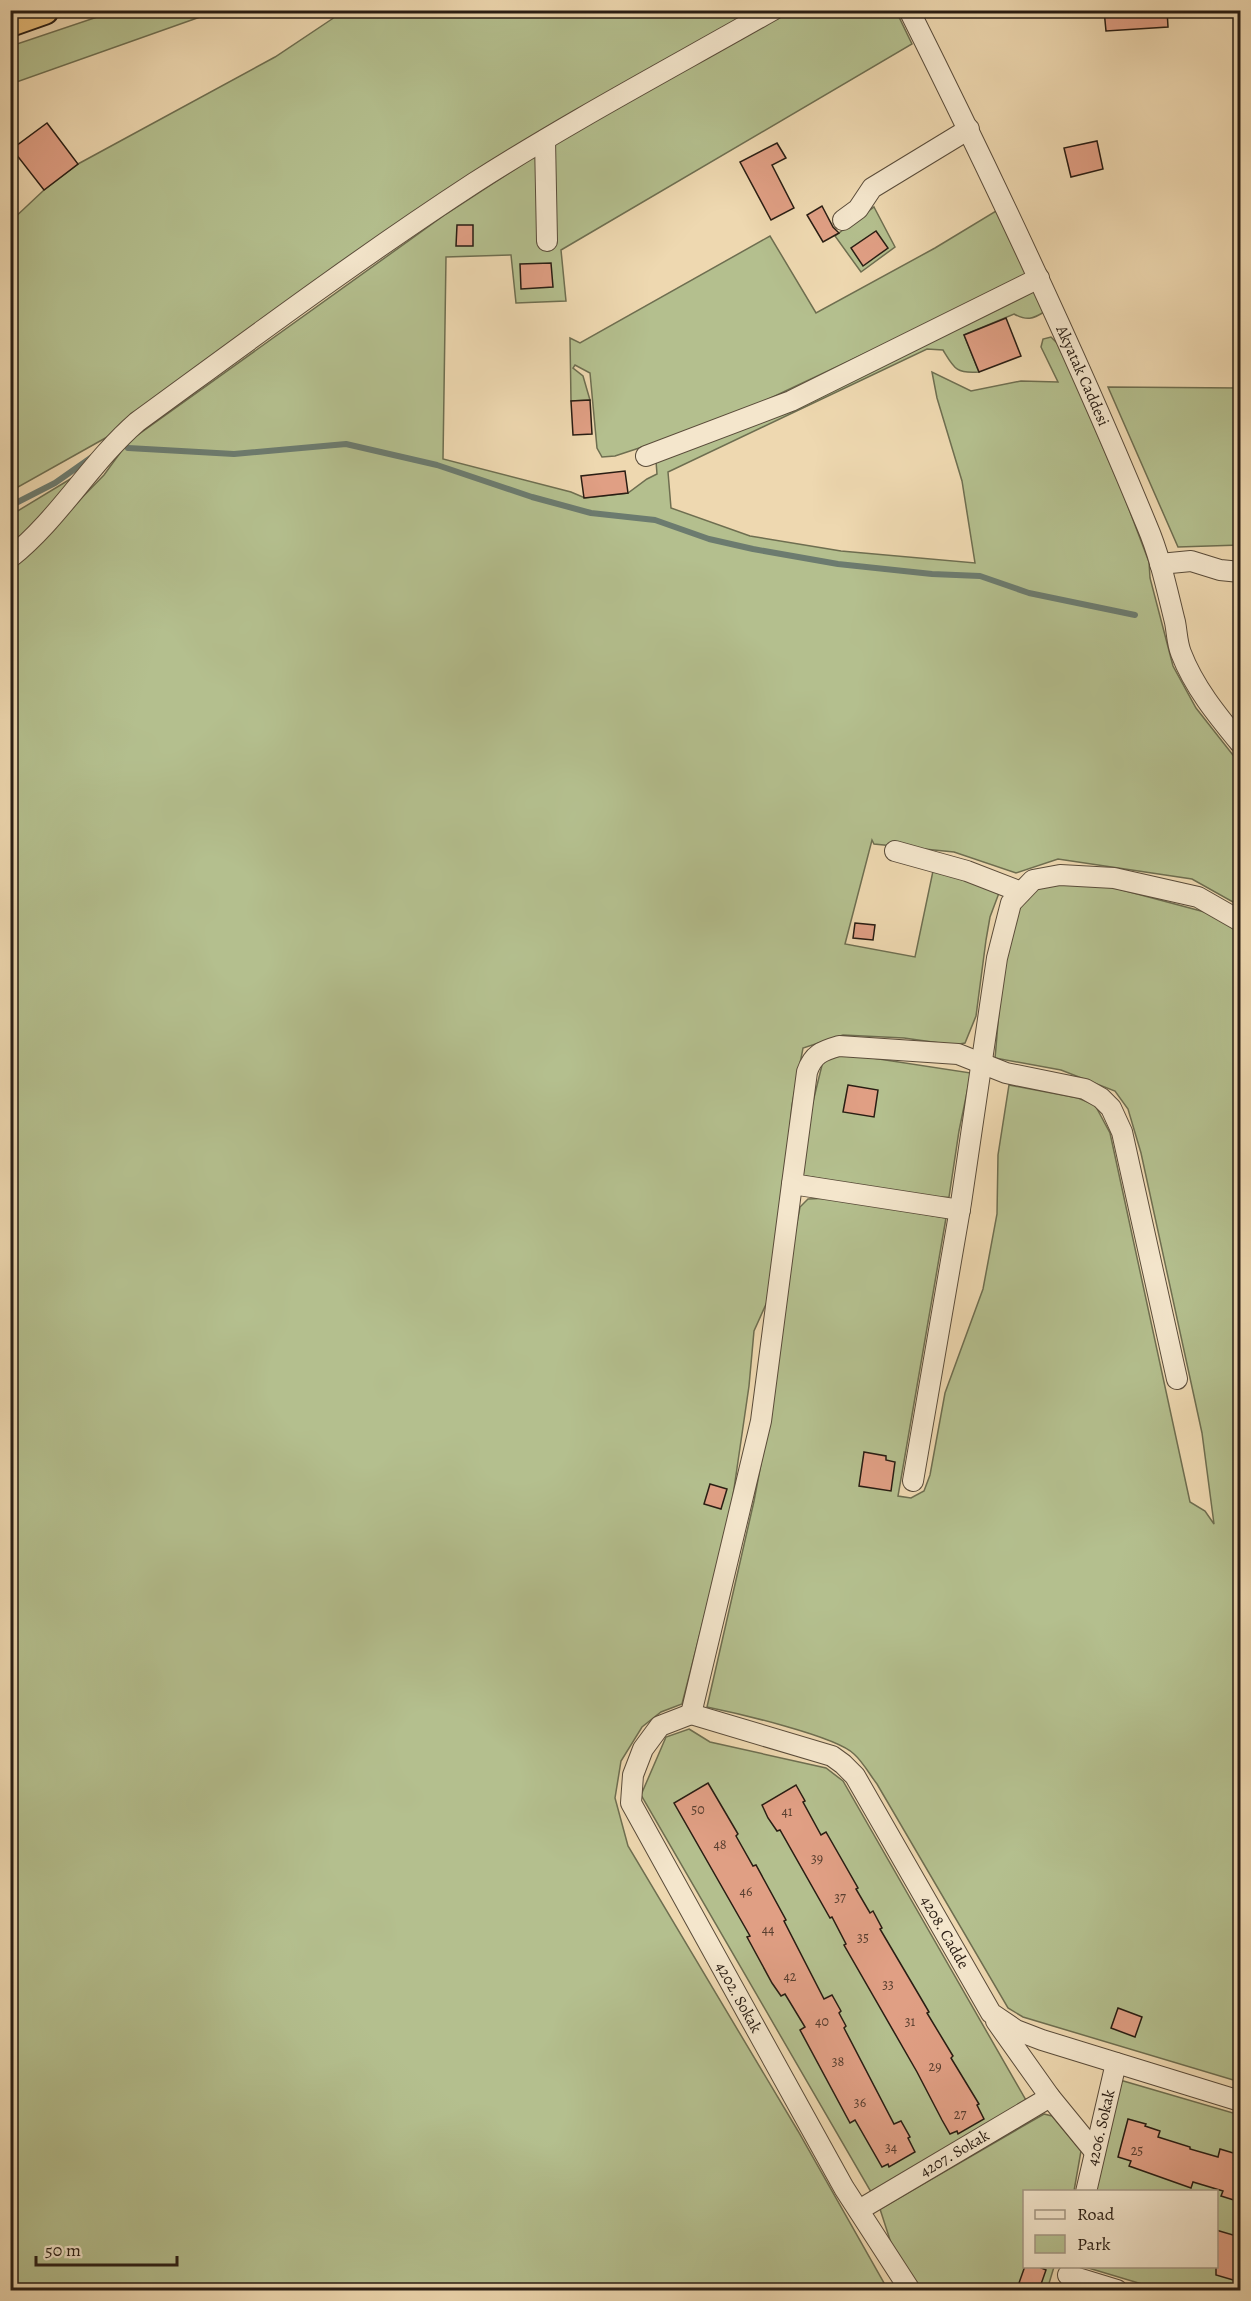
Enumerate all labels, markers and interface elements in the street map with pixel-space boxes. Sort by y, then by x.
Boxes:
street label: Akyatak Caddesi [1050,321,1115,430]
house number: 50 [691,1800,705,1819]
house number: 41 [781,1802,793,1821]
house number: 48 [713,1835,727,1854]
house number: 39 [811,1849,823,1868]
house number: 46 [740,1882,752,1901]
house number: 37 [834,1888,846,1907]
street label: 4208. Cadde [915,1892,974,1973]
house number: 44 [762,1920,774,1939]
house number: 35 [857,1928,869,1947]
street label: 4202. Sokak [710,1958,767,2037]
house number: 42 [784,1967,797,1986]
house number: 33 [882,1975,894,1994]
house number: 40 [815,2012,829,2031]
house number: 31 [905,2012,916,2031]
house number: 38 [832,2052,845,2071]
house number: 29 [928,2057,942,2076]
street label: 4206. Sokak [1081,2087,1120,2168]
house number: 36 [854,2093,866,2112]
house number: 27 [954,2105,966,2124]
street label: 4207. Sokak [916,2124,993,2183]
house number: 34 [885,2138,897,2157]
house number: 25 [1131,2141,1143,2160]
legend [1023,2190,1218,2268]
text: Road [1077,2202,1115,2226]
scale bar [36,2229,177,2267]
text: Park [1077,2232,1111,2256]
text: 50 m [45,2238,81,2262]

